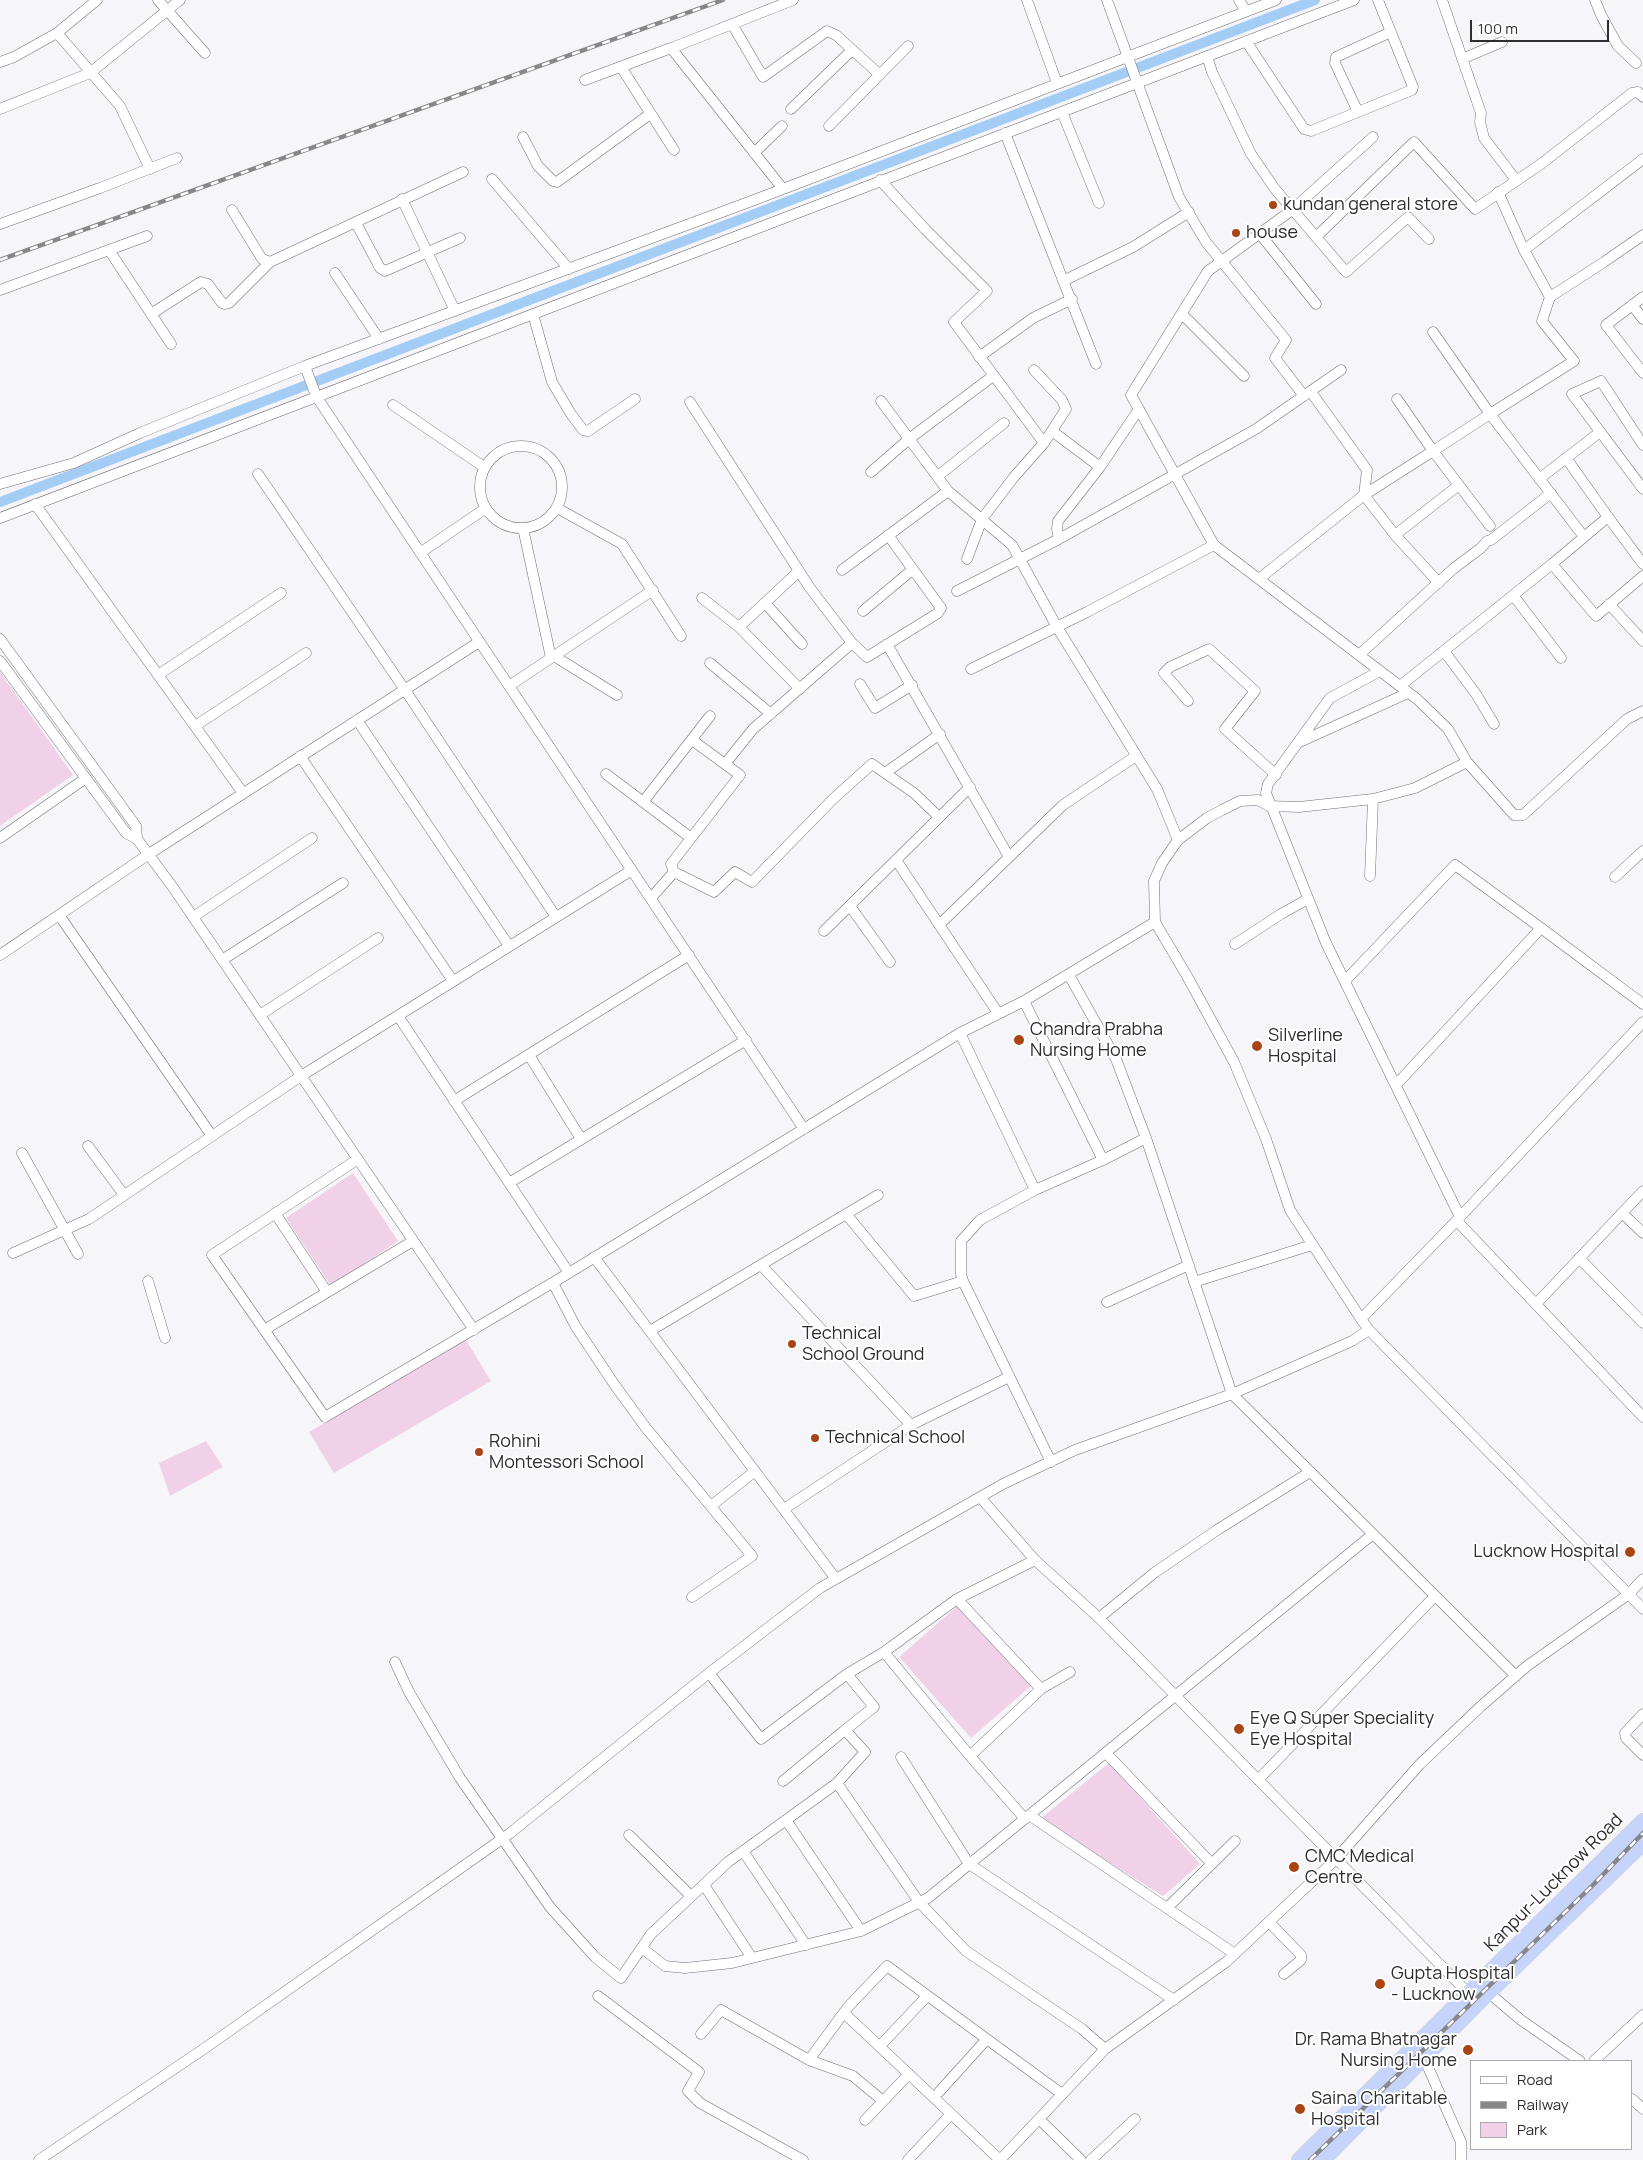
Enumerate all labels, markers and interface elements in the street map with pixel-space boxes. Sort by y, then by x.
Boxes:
scale bar [1473,10,1612,42]
text: 100 m [1478,18,1518,39]
place label: kundan general store [1283,194,1458,216]
marker: kundan general store [1267,199,1279,211]
place label: house [1246,222,1298,244]
marker: house [1230,227,1242,239]
place label: Chandra Prabha Nursing Home [1030,1019,1163,1062]
place label: Silverline Hospital [1268,1025,1343,1068]
marker: Chandra Prabha Nursing Home [1012,1033,1026,1047]
marker: Silverline Hospital [1250,1039,1264,1053]
place label: Technical School Ground [802,1323,924,1366]
marker: Technical School Ground [786,1338,798,1350]
place label: Technical School [825,1427,965,1449]
place label: Rohini Montessori School [489,1431,644,1474]
marker: Technical School [809,1432,821,1444]
marker: Rohini Montessori School [473,1446,485,1458]
place label: Lucknow Hospital [1473,1541,1619,1563]
marker: Lucknow Hospital [1623,1545,1637,1559]
place label: Eye Q Super Speciality Eye Hospital [1250,1708,1434,1750]
marker: Eye Q Super Speciality Eye Hospital [1232,1722,1246,1736]
street label: Kanpur-Lucknow Road [1480,1809,1628,1957]
place label: CMC Medical Centre [1305,1846,1414,1888]
marker: CMC Medical Centre [1287,1860,1301,1874]
place label: Gupta Hospital - Lucknow [1391,1963,1514,2006]
marker: Gupta Hospital - Lucknow [1373,1977,1387,1991]
place label: Dr. Rama Bhatnagar Nursing Home [1295,2029,1457,2072]
marker: Dr. Rama Bhatnagar Nursing Home [1461,2043,1475,2057]
legend [1470,2060,1633,2150]
text: Road [1517,2069,1553,2090]
place label: Saina Charitable Hospital [1311,2088,1447,2130]
text: Railway [1517,2094,1569,2115]
marker: Saina Charitable Hospital [1293,2102,1307,2116]
text: Park [1517,2119,1547,2140]

